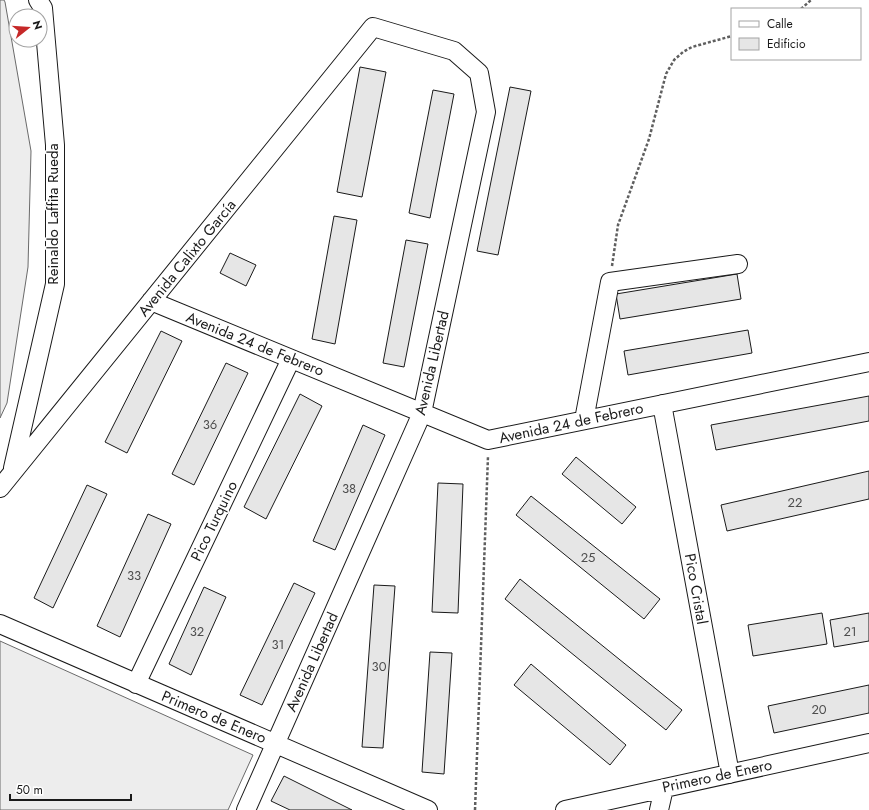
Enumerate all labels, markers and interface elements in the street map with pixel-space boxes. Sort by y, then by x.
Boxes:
north arrow [8,8,48,48]
legend [731,8,861,60]
text: Calle [767,15,793,33]
text: N [29,19,46,32]
text: Edificio [767,35,806,53]
street label: Reinaldo Laffita Rueda [42,143,64,285]
street label: Avenida Calixto García [133,195,241,321]
street label: Avenida 24 de Febrero [183,306,327,382]
street label: Avenida Libertad [409,309,455,417]
street label: Avenida 24 de Febrero [497,397,645,449]
house number: 36 [203,415,217,434]
street label: Pico Turquino [185,477,243,565]
house number: 38 [342,479,356,498]
house number: 22 [788,493,802,512]
house number: 25 [581,548,595,567]
street label: Pico Cristal [679,552,713,626]
house number: 33 [127,566,141,585]
street label: Avenida Libertad [280,609,344,715]
house number: 32 [190,622,204,641]
house number: 21 [843,622,857,641]
house number: 31 [272,635,284,654]
house number: 30 [372,657,387,676]
street label: Primero de Enero [158,685,270,749]
house number: 20 [811,700,827,719]
street label: Primero de Enero [660,754,774,798]
scale bar [10,776,131,802]
text: 50 m [16,781,43,799]

